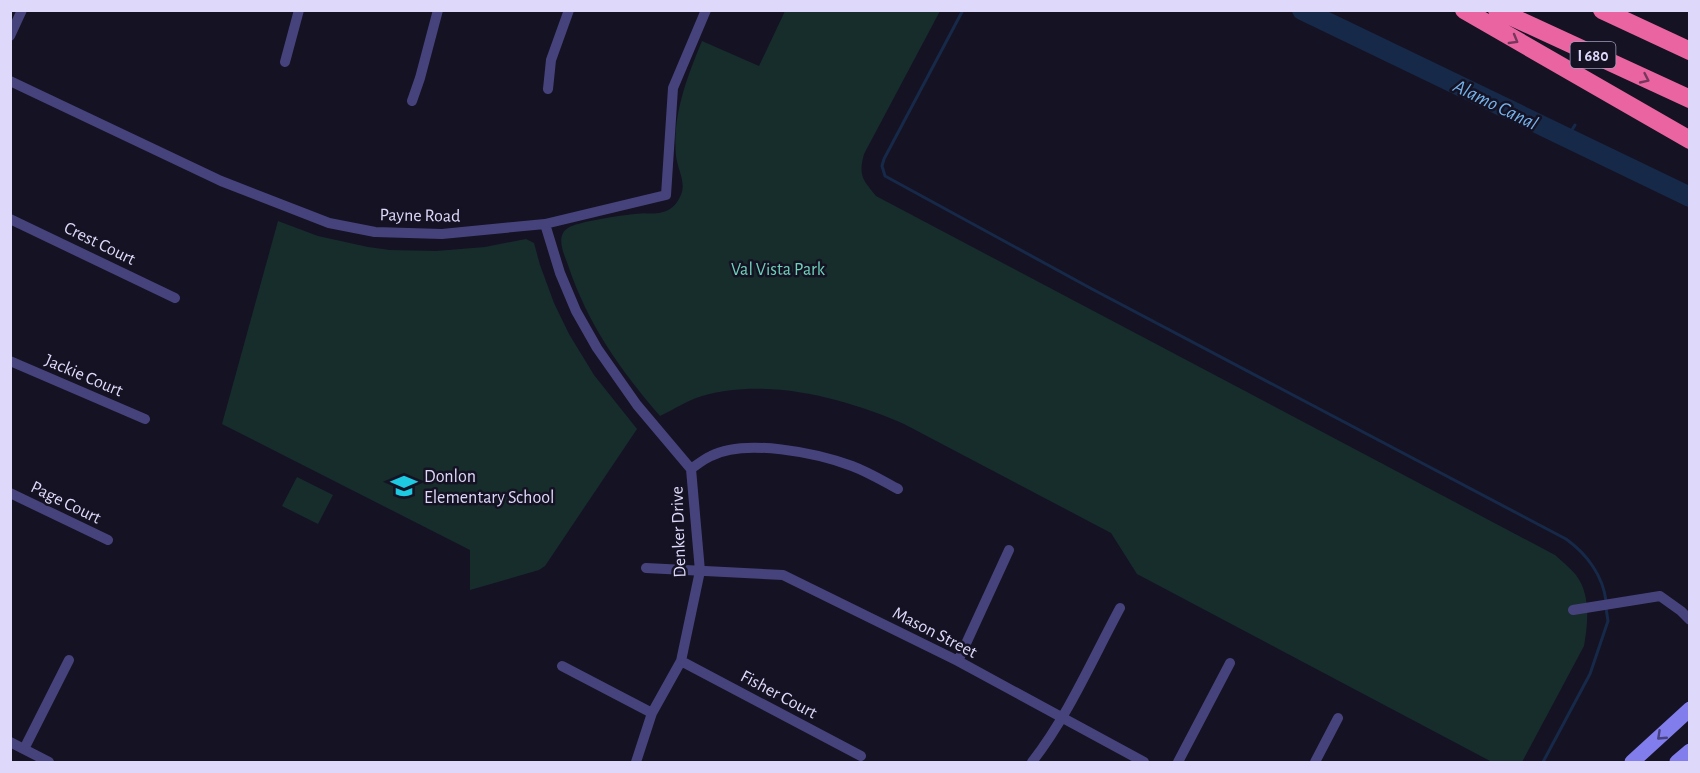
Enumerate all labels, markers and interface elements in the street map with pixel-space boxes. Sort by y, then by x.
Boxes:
one-way arrow [1508,32,1518,44]
road number: I 680 [1570,42,1616,68]
one-way arrow [1639,71,1650,83]
water label: Alamo Canal [1449,75,1541,134]
street label: Payne Road [379,206,461,226]
street label: Crest Court [61,219,138,269]
park label: Val Vista Park [731,261,826,279]
street label: Jackie Court [42,351,125,400]
place label: Donlon Elementary School [424,468,555,507]
school or university icon: Donlon Elementary School [389,471,419,501]
street label: Page Court [28,478,104,528]
street label: Denker Drive [668,486,690,578]
street label: Mason Street [889,604,980,662]
street label: Fisher Court [737,667,820,723]
one-way arrow [1657,729,1668,740]

